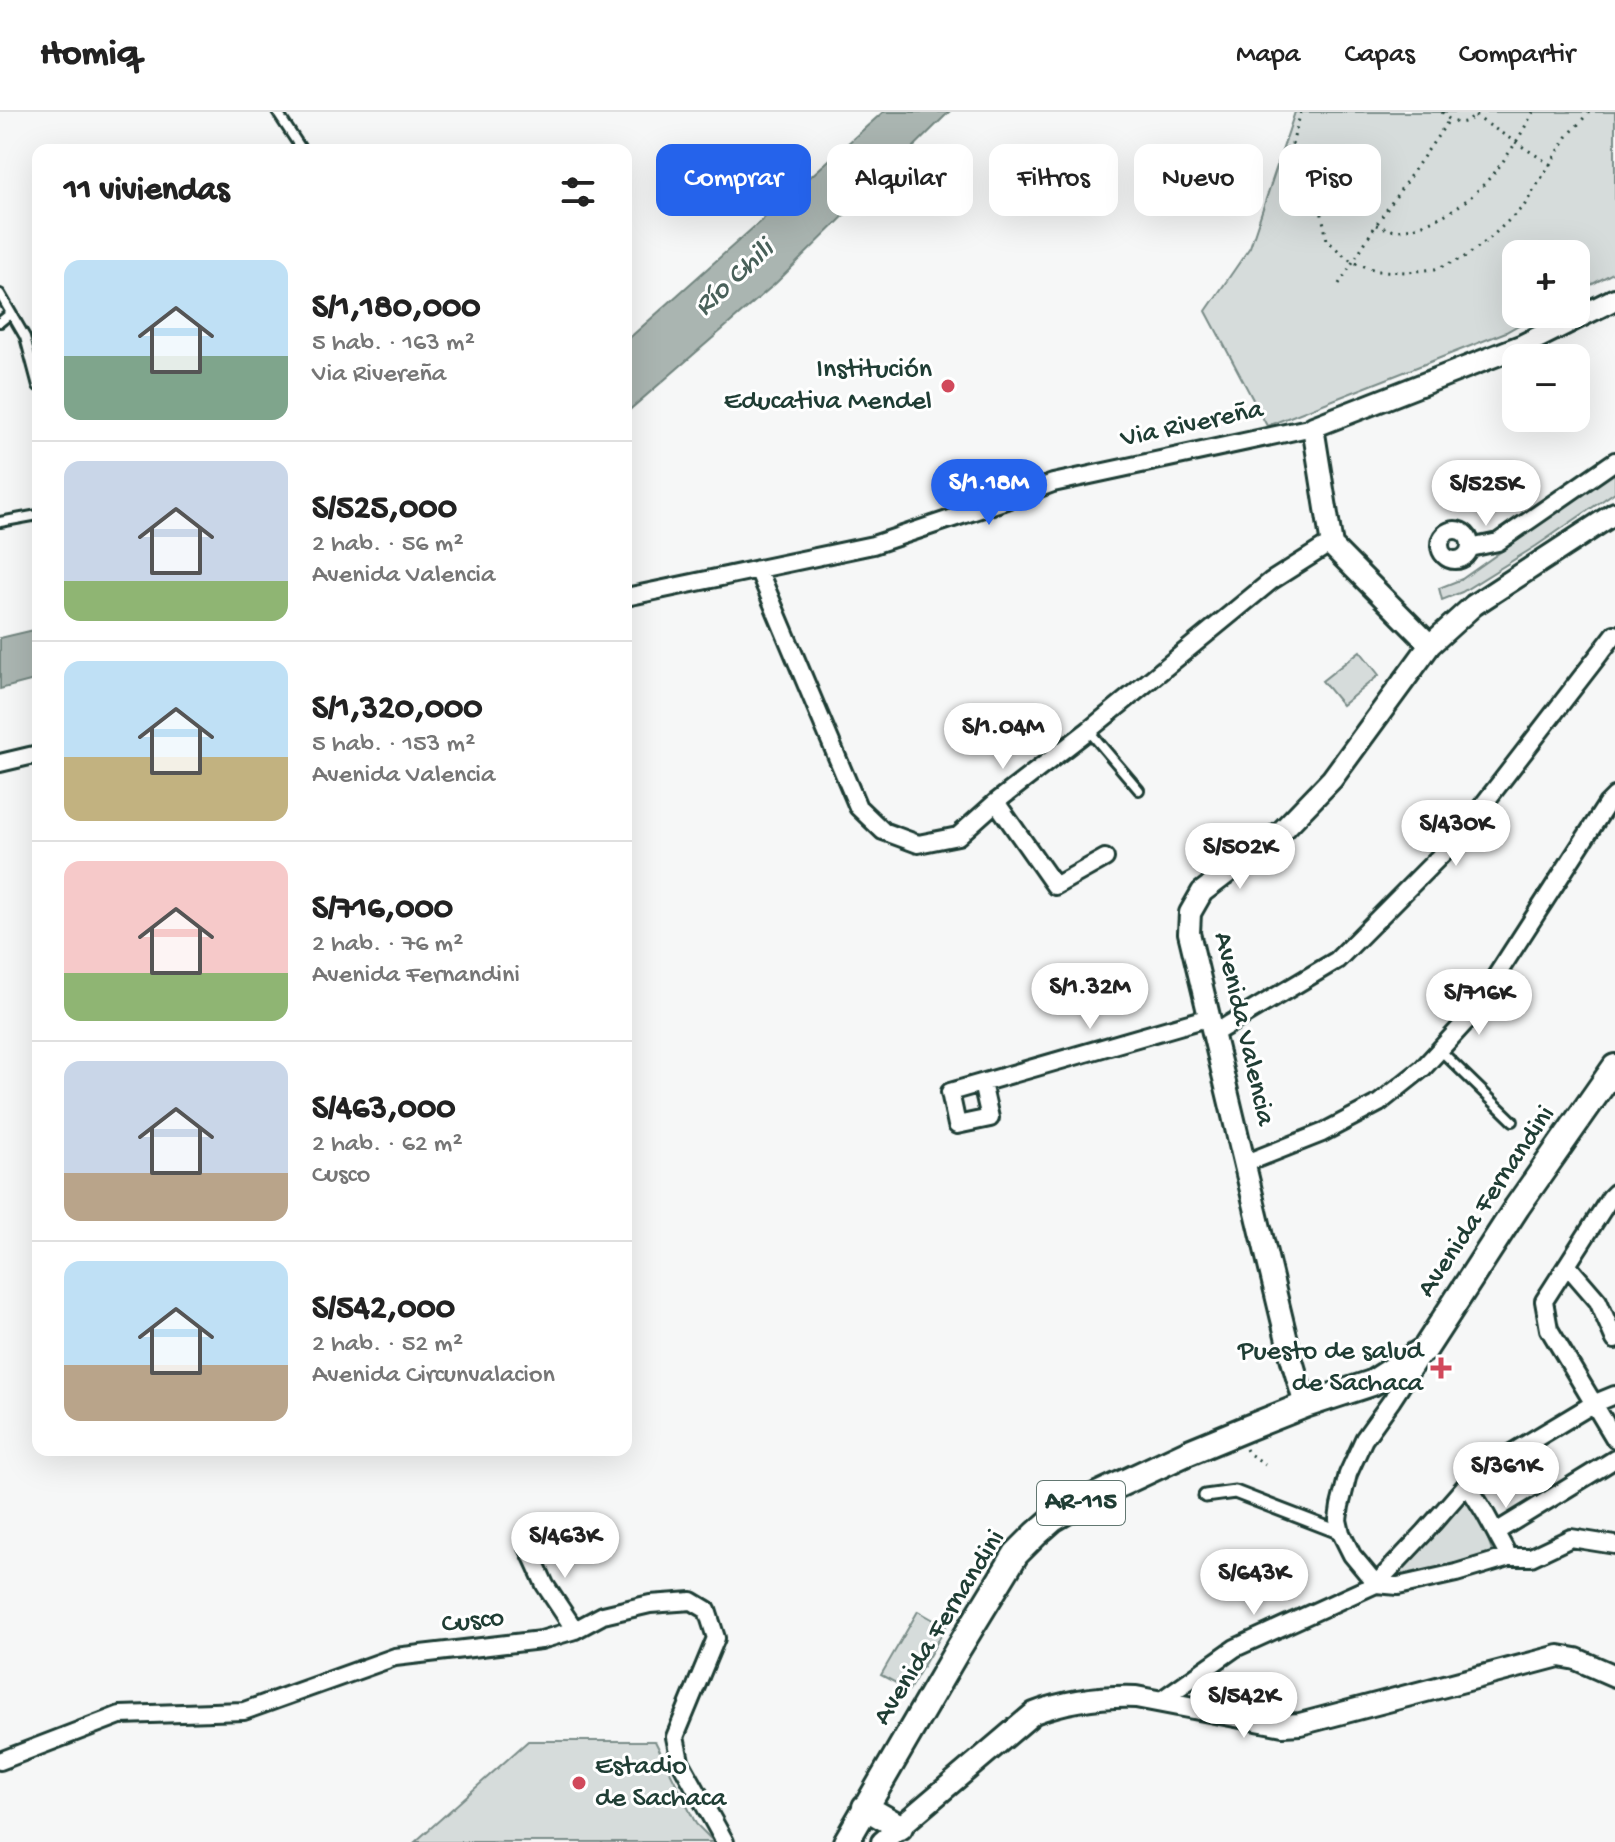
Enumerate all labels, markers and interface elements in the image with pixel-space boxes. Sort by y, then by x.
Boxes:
text: Homiq [40,33,139,77]
text: Mapa [1236,39,1300,72]
text: Capas [1344,39,1415,72]
text: Compartir [1459,39,1575,72]
chip: Comprar [656,144,811,216]
chip: Alquilar [827,144,973,216]
chip: Filtros [989,144,1118,216]
chip: Nuevo [1134,144,1263,216]
chip: Piso [1279,144,1381,216]
icon: filters [556,170,600,214]
text: 11 viviendas [64,172,229,212]
water label: Río Chili [688,231,785,325]
map controls [1502,240,1590,432]
button: + [1502,240,1590,328]
text: S/1,180,000 [312,289,481,329]
icon: home [128,292,224,388]
text: 5 hab. · 163 m² [312,329,475,360]
button: − [1502,344,1590,432]
place label: Institución Educativa Mendel [724,354,933,419]
text: Via Rivereña [312,360,446,391]
marker: Institución Educativa Mendel [939,377,957,395]
street label: Via Rivereña [1117,394,1268,456]
pin: S/1.18M [915,459,1063,527]
pin: S/525K [1421,460,1551,528]
text: S/1.18M [949,469,1029,500]
text: S/525K [1450,470,1522,501]
text: S/525,000 [312,490,457,530]
icon: home [128,493,224,589]
text: 2 hab. · 56 m² [312,530,463,561]
text: Avenida Valencia [312,561,495,592]
text: S/1,320,000 [312,690,483,730]
icon: home [128,693,224,789]
pin: S/1.04M [929,703,1077,771]
text: S/1.04M [962,713,1044,744]
text: 5 hab. · 153 m² [312,730,475,761]
text: Avenida Valencia [312,761,495,792]
pin: S/430K [1391,800,1521,868]
text: S/430K [1419,810,1493,841]
pin: S/502K [1175,823,1305,891]
text: S/502K [1203,833,1277,864]
text: S/716,000 [312,890,453,930]
icon: home [128,893,224,989]
street label: Avenida Valencia [1205,929,1282,1130]
text: 2 hab. · 76 m² [312,930,463,961]
text: Avenida Fernandini [312,961,520,992]
pin: S/1.32M [1016,963,1164,1031]
pin: S/716K [1414,969,1544,1037]
text: S/1.32M [1049,973,1131,1004]
text: S/716K [1444,979,1514,1010]
text: S/463,000 [312,1090,456,1130]
icon: home [128,1093,224,1189]
street label: Avenida Fernandini [1411,1100,1563,1304]
text: 2 hab. · 62 m² [312,1130,463,1161]
text: Cusco [312,1161,370,1192]
text: S/542,000 [312,1290,455,1330]
icon: home [128,1293,224,1389]
text: 2 hab. · 52 m² [312,1330,463,1361]
place label: Puesto de salud de Sachaca [1237,1336,1426,1401]
marker: Puesto de salud de Sachaca [1430,1357,1452,1379]
text: Avenida Circunvalacion [312,1361,555,1392]
pin: S/361K [1441,1442,1571,1510]
text: S/361K [1471,1452,1541,1483]
road number: AR-115 [1037,1481,1125,1525]
pin: S/463K [500,1512,630,1580]
text: S/463K [529,1522,601,1553]
street label: Avenida Fernandini [867,1524,1013,1732]
pin: S/643K [1189,1549,1319,1617]
text: S/643K [1218,1559,1290,1590]
street label: Cusco [440,1602,506,1642]
pin: S/542K [1179,1672,1309,1740]
text: S/542K [1208,1682,1280,1713]
place label: Estadio de Sachaca [595,1751,728,1816]
marker: Estadio de Sachaca [570,1774,588,1792]

